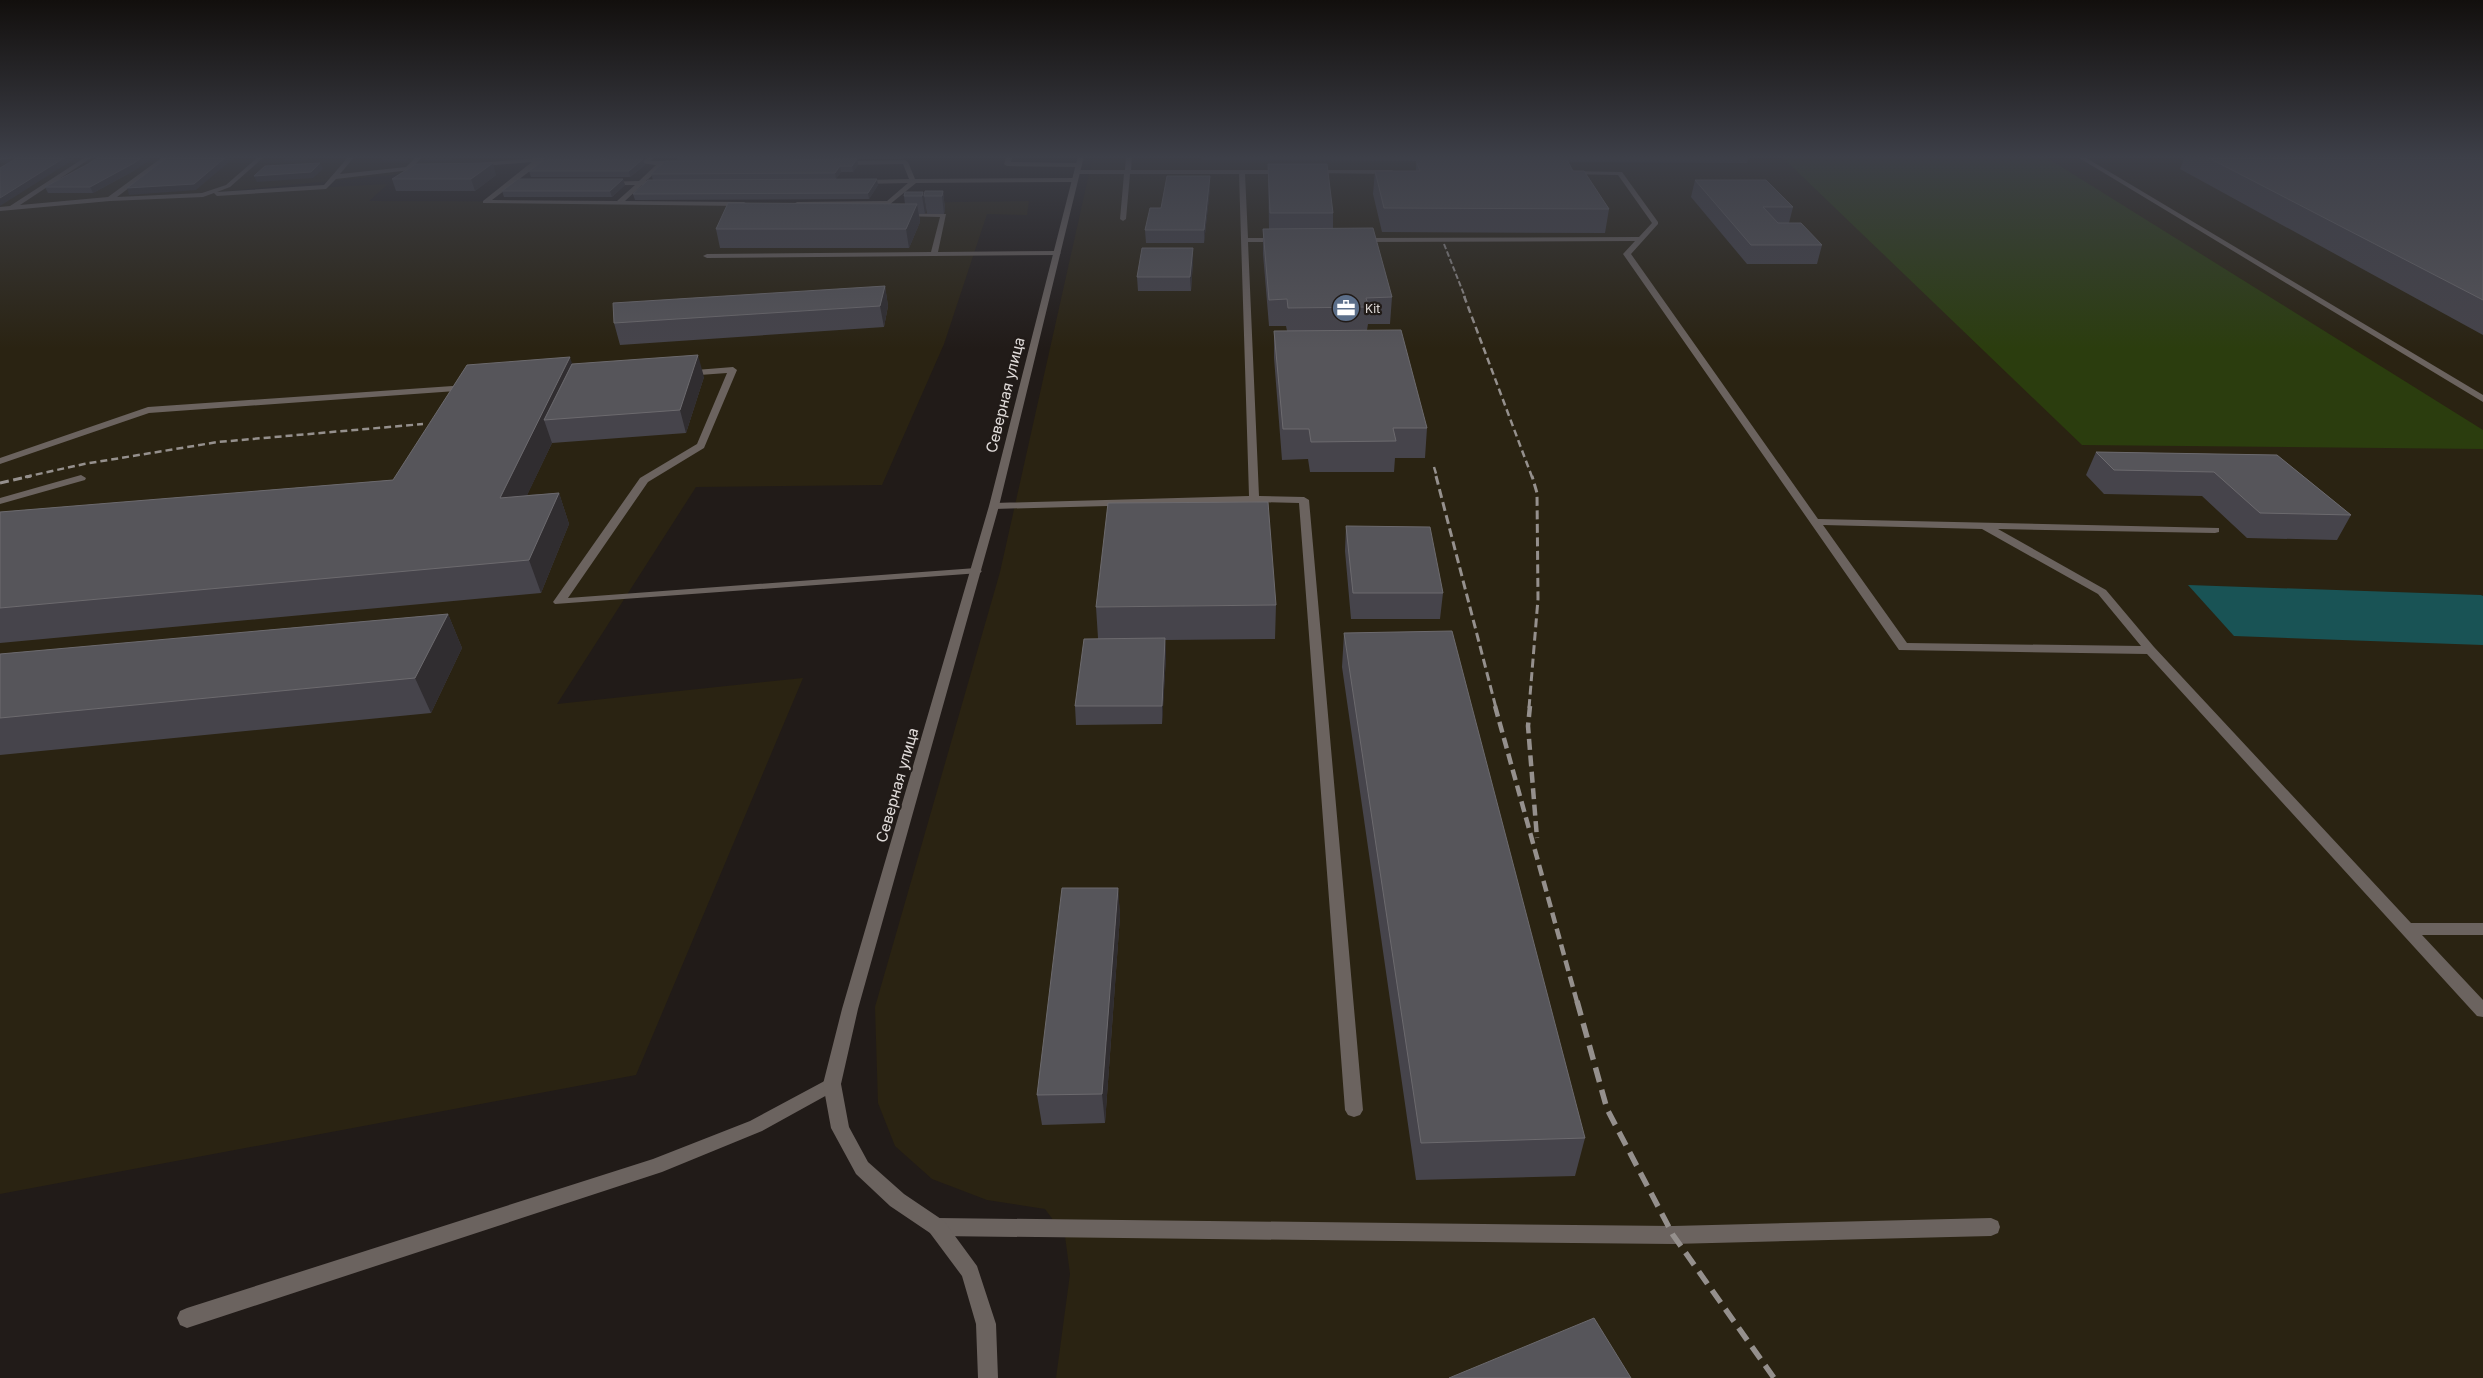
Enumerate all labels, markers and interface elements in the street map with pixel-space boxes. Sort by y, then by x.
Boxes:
office icon: Kit [1331,293,1361,323]
place label: Kit [1365,301,1380,316]
street label: Северная улица [981,335,1029,455]
street label: Северная улица [872,725,922,845]

